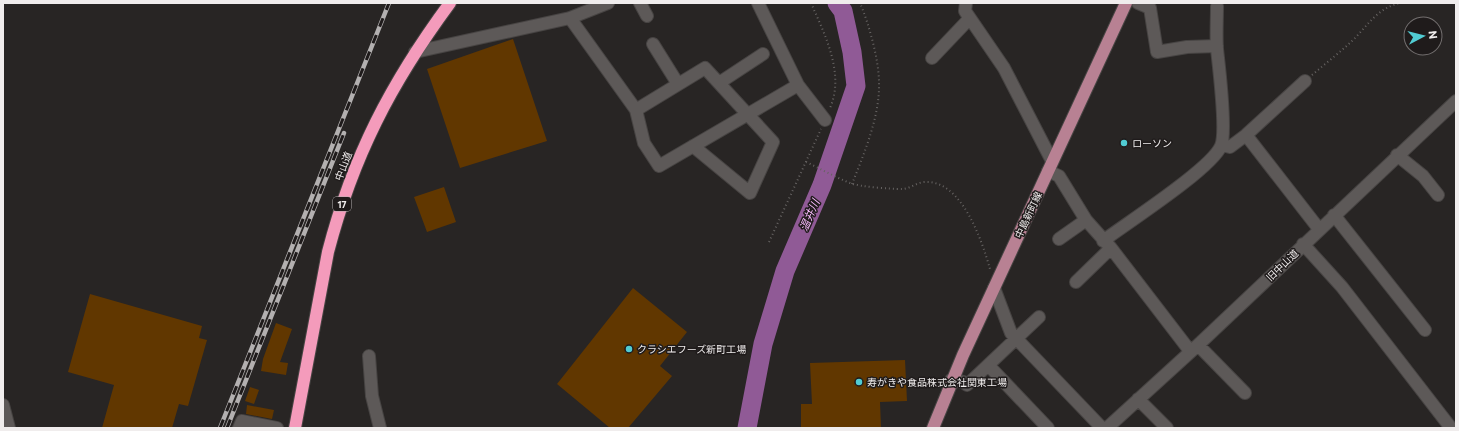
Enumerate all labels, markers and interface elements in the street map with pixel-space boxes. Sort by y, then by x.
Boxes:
north arrow [1403,16,1443,56]
text: N [1426,30,1440,40]
place label: ローソン [1132,137,1172,149]
marker: ローソン [1119,138,1129,148]
street label: 中山道 [332,150,354,182]
street label: 中島新町線 [1012,190,1044,240]
water label: 温井川 [796,196,822,233]
road number: 17 [333,197,351,211]
street label: 旧中山道 [1263,247,1301,283]
place label: クラシエフーズ新町工場 [637,343,746,355]
marker: クラシエフーズ新町工場 [624,344,634,354]
place label: 寿がきや食品株式会社関東工場 [867,376,1007,388]
marker: 寿がきや食品株式会社関東工場 [854,377,864,387]

